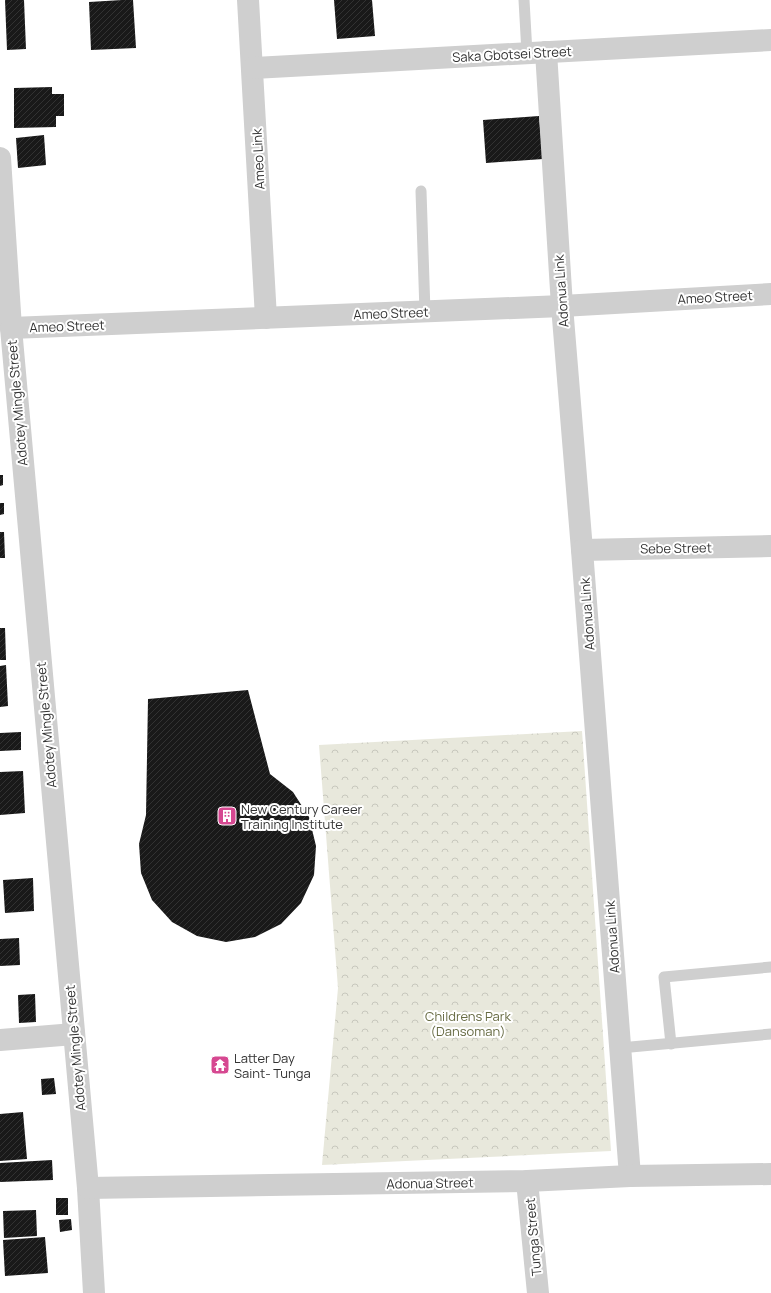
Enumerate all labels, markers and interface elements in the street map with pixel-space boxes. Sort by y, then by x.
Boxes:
street label: Saka Gbotsei Street [452,42,572,66]
street label: Ameo Link [247,128,269,190]
street label: Adonua Link [549,254,573,328]
street label: Ameo Street [677,286,753,308]
street label: Ameo Street [353,303,429,323]
street label: Ameo Street [29,316,105,336]
street label: Adotey Mingle Street [3,339,31,467]
street label: Sebe Street [640,538,712,558]
street label: Adonua Link [575,577,599,651]
street label: Adotey Mingle Street [32,661,60,789]
place label: New Century Career Training Institute [241,800,363,833]
building icon: New Century Career Training Institute [216,805,238,827]
street label: Adonua Link [600,900,624,974]
street label: Adotey Mingle Street [61,984,89,1112]
park label: Childrens Park (Dansoman) [425,1007,511,1040]
place label: Latter Day Saint- Tunga [234,1049,311,1082]
temple icon: Latter Day Saint- Tunga [209,1054,231,1076]
street label: Adonua Street [386,1173,474,1193]
street label: Tunga Street [521,1197,545,1277]

